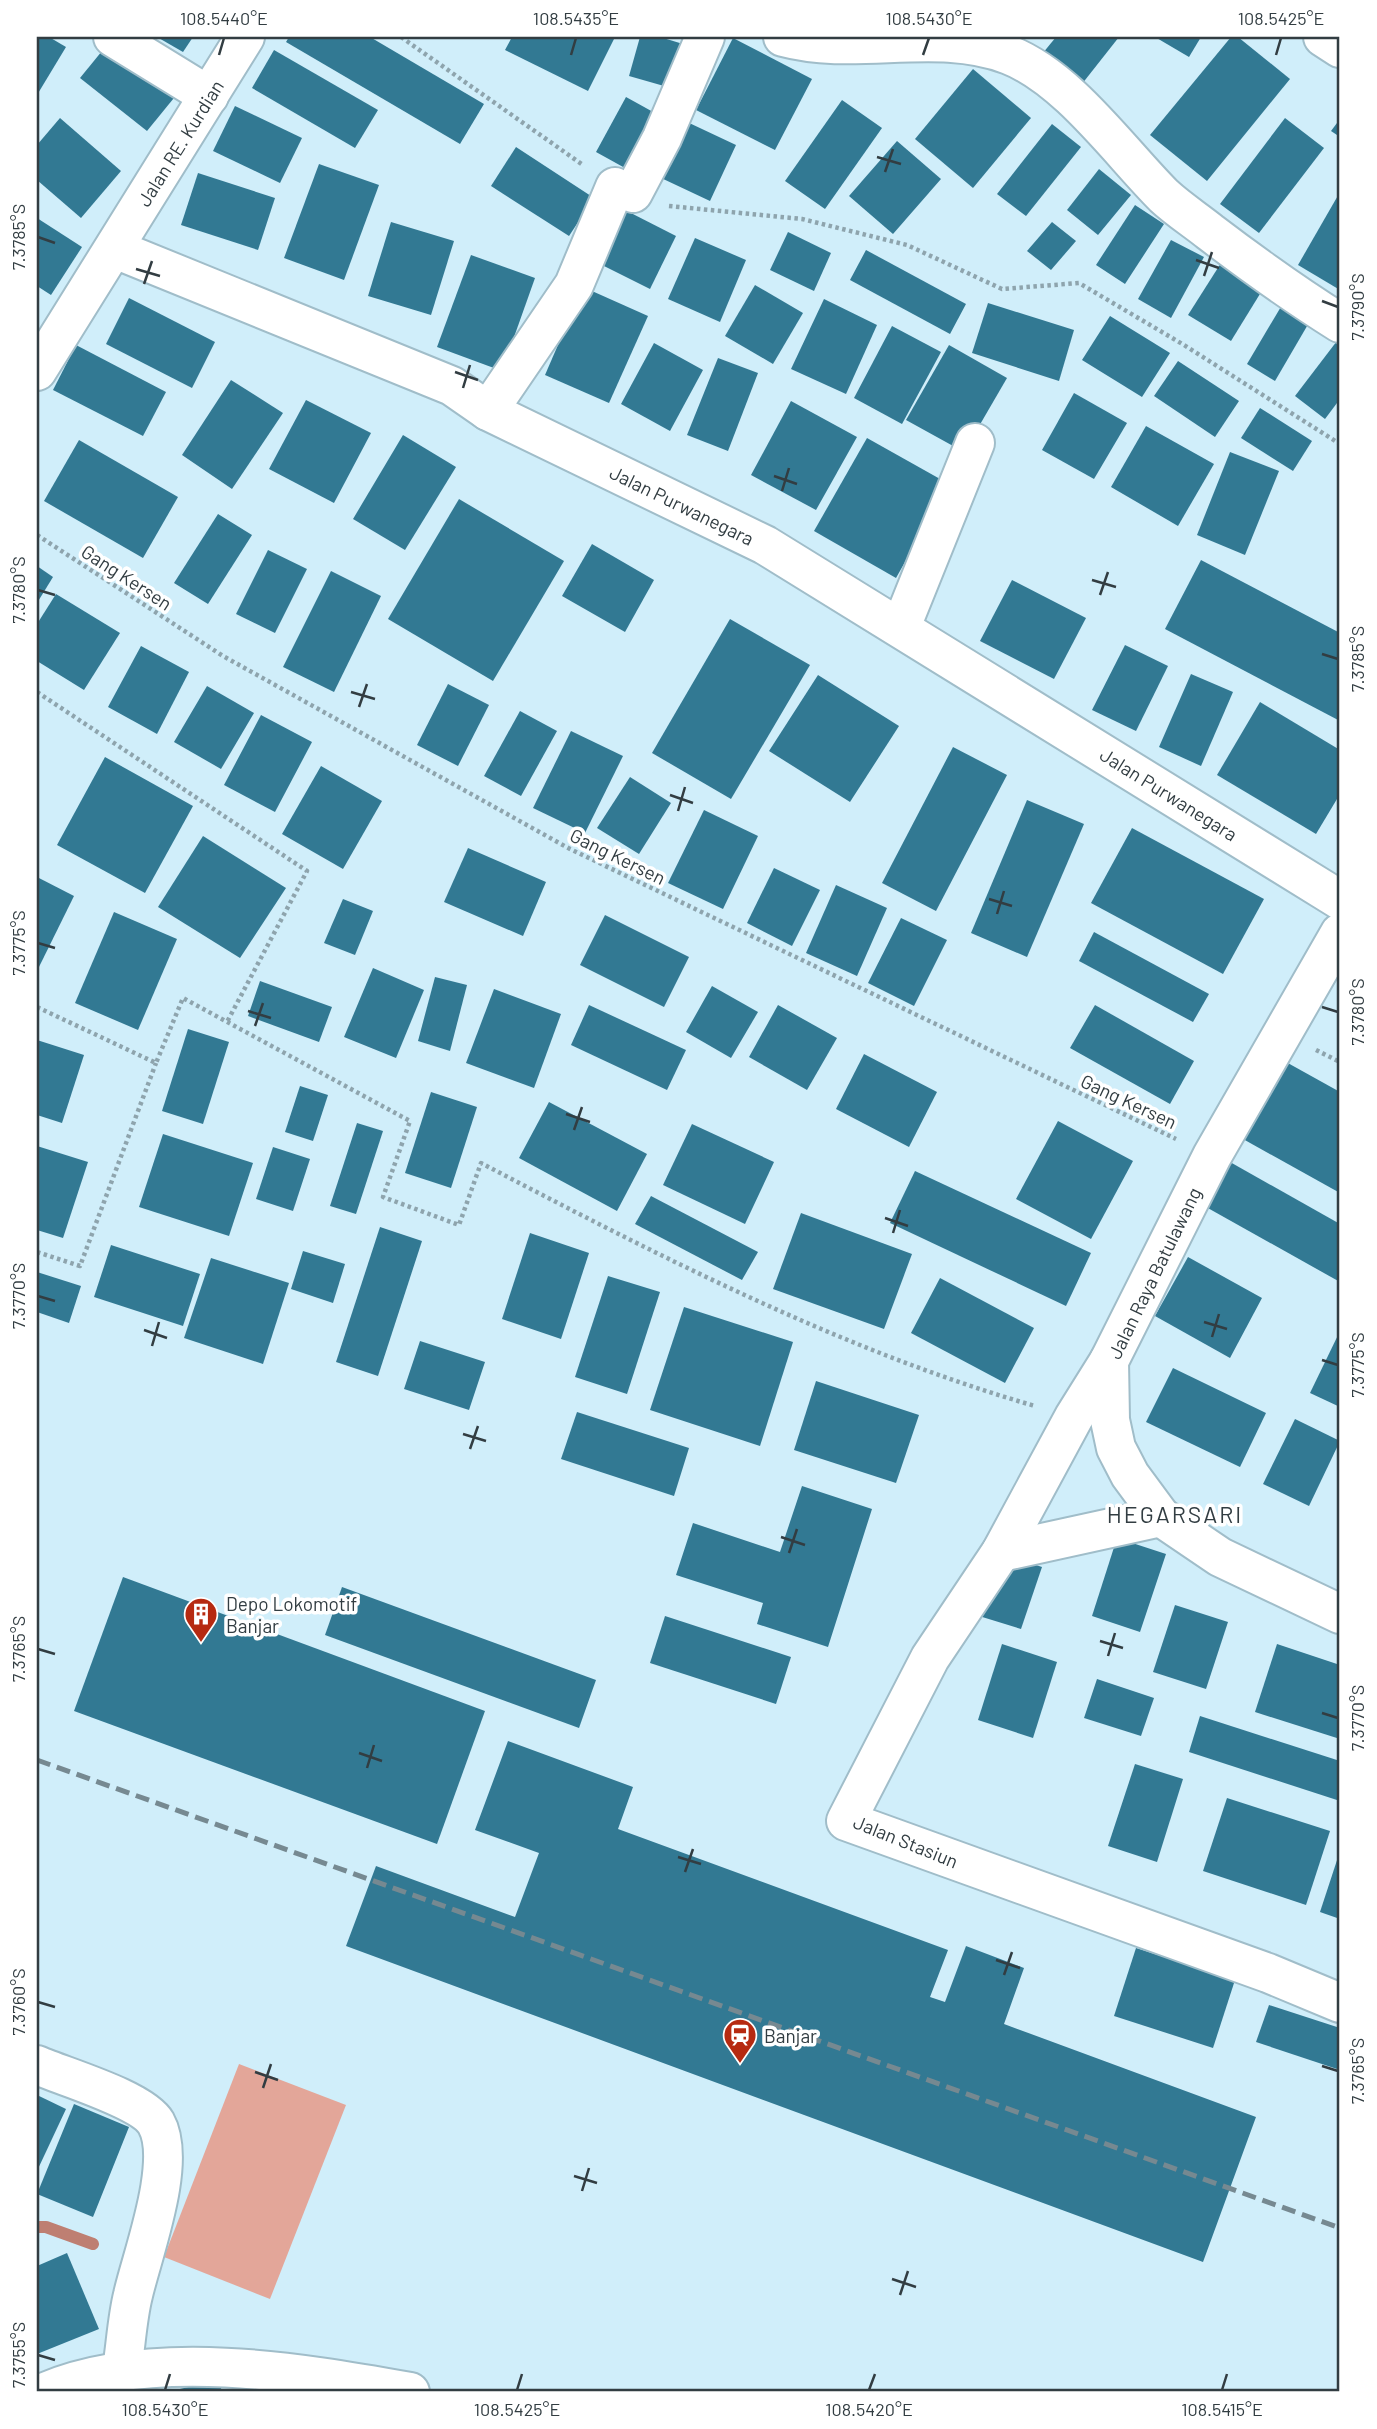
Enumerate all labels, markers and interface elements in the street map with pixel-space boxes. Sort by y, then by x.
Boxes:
text: 108.5440°E [180,7,268,29]
text: 108.5435°E [533,7,619,29]
text: 108.5430°E [885,7,973,29]
text: 108.5425°E [1238,7,1324,29]
street label: Jalan RE. Kurdian [132,76,228,210]
text: 7.3785°S [7,204,29,270]
text: 7.3790°S [1346,273,1368,341]
street label: Jalan Purwanegara [606,460,758,550]
street label: Gang Kersen [77,539,177,615]
text: 7.3780°S [7,556,29,624]
text: 7.3785°S [1346,626,1368,692]
street label: Jalan Purwanegara [1096,742,1242,846]
street label: Gang Kersen [567,823,669,889]
text: 7.3775°S [7,910,29,976]
text: 7.3780°S [1346,978,1368,1046]
street label: Gang Kersen [1077,1069,1181,1133]
street label: Jalan Raya Batulawang [1102,1183,1206,1363]
text: 7.3770°S [7,1263,29,1329]
text: 7.3775°S [1346,1332,1368,1398]
district label: HEGARSARI [1107,1500,1243,1528]
place label: Depo Lokomotif Banjar [226,1592,357,1637]
building icon: Depo Lokomotif Banjar [182,1595,220,1644]
text: 7.3765°S [7,1616,29,1682]
text: 7.3770°S [1346,1685,1368,1751]
street label: Jalan Stasiun [850,1810,962,1872]
text: 7.3760°S [7,1968,29,2036]
station icon: Banjar [721,2016,759,2065]
place label: Banjar [764,2024,817,2047]
text: 7.3765°S [1346,2038,1368,2104]
text: 7.3755°S [7,2322,29,2388]
text: 108.5430°E [121,2398,209,2420]
text: 108.5425°E [474,2398,560,2420]
text: 108.5420°E [825,2398,913,2420]
text: 108.5415°E [1181,2398,1263,2420]

